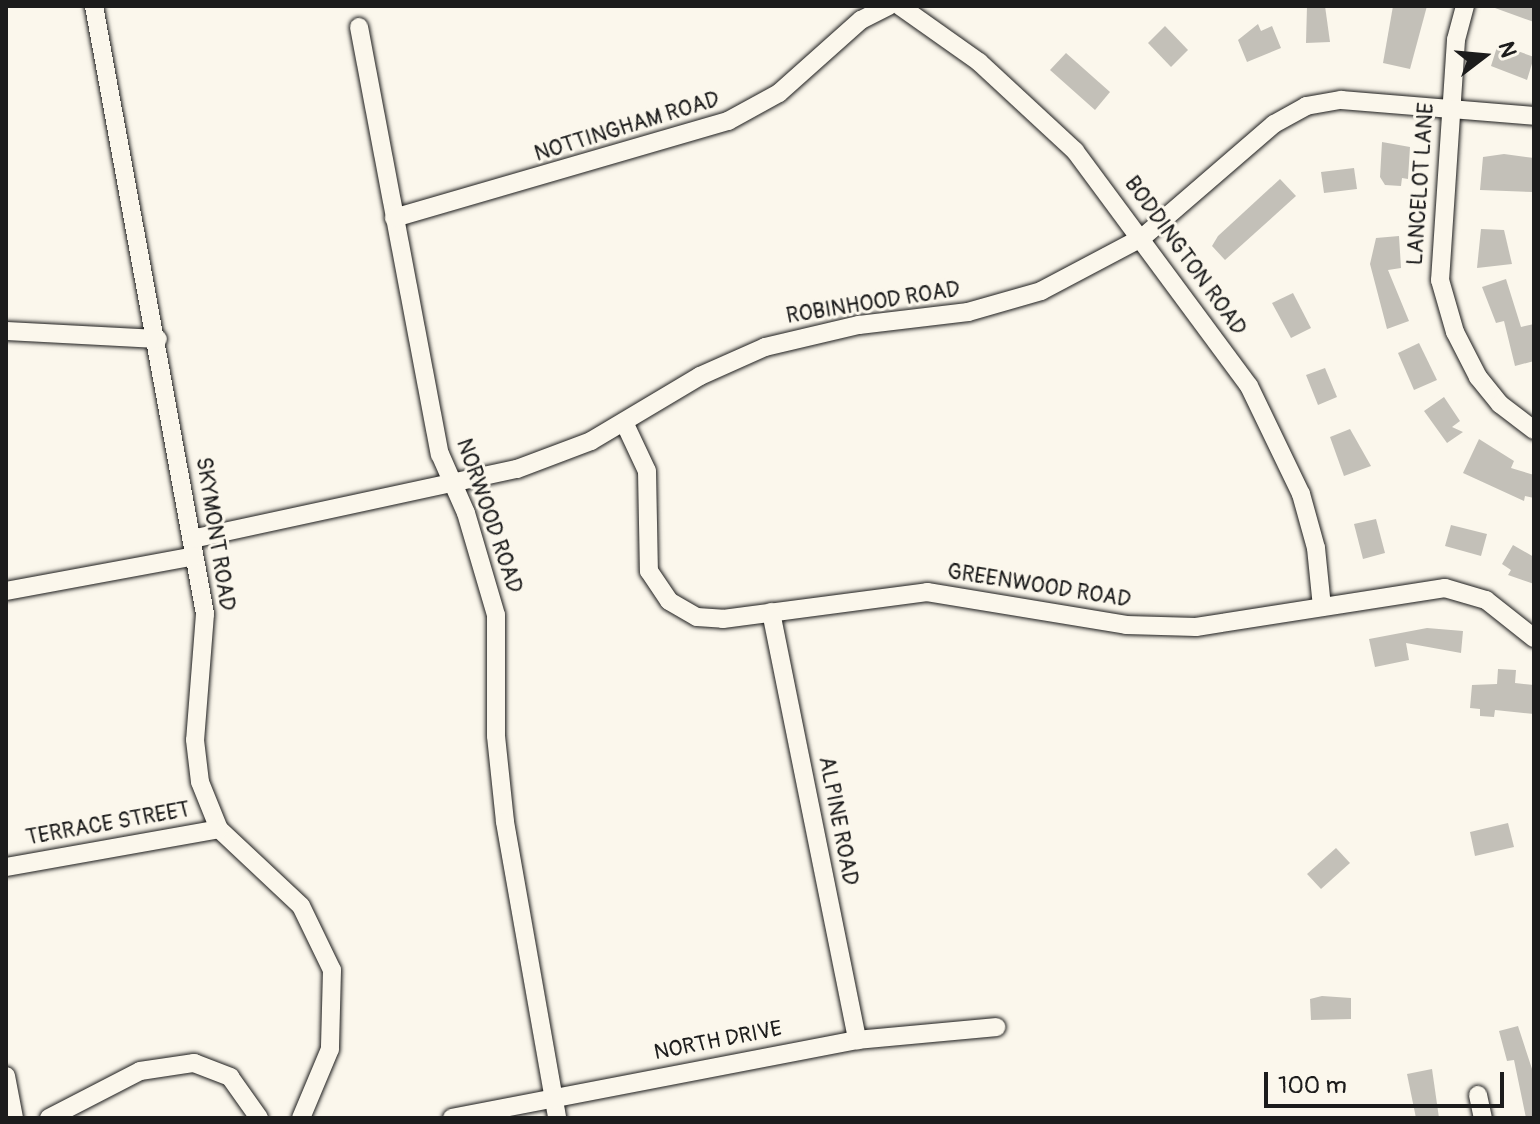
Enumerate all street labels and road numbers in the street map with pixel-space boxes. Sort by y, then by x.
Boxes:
street label: NOTTINGHAM ROAD [531,86,723,168]
street label: LANCELOT LANE [1402,102,1440,266]
street label: BODDINGTON ROAD [1118,171,1252,341]
street label: ROBINHOOD ROAD [784,276,962,330]
street label: NORWOOD ROAD [450,435,528,597]
street label: SKYMONT ROAD [190,455,240,613]
street label: GREENWOOD ROAD [945,558,1133,614]
street label: ALPINE ROAD [813,754,863,888]
street label: TERRACE STREET [24,797,192,851]
street label: NORTH DRIVE [652,1016,784,1066]

